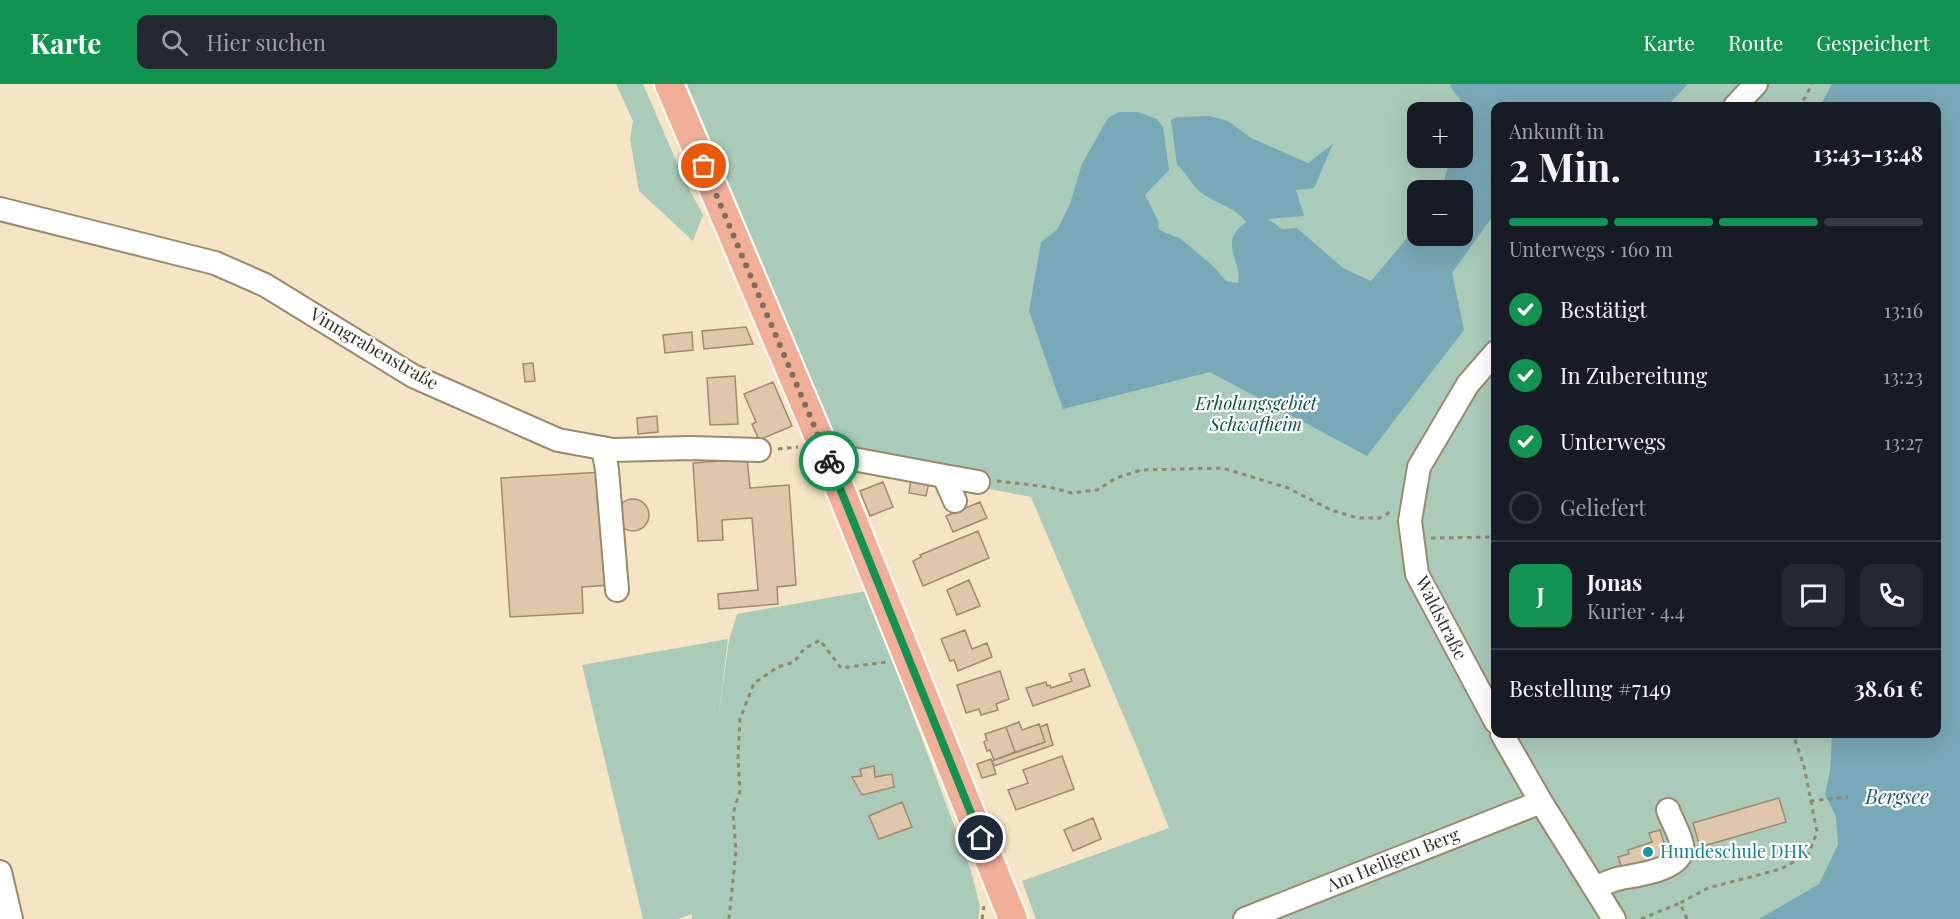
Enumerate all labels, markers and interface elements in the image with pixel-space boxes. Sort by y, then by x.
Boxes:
search box [137,15,557,69]
text: Karte [30,24,101,61]
icon: search [158,26,191,59]
text: Hier suchen [206,27,326,57]
text: Karte [1643,28,1695,56]
text: Route [1728,28,1783,56]
text: Gespeichert [1816,28,1930,56]
map controls [1407,102,1473,246]
button: + [1407,102,1473,168]
text: Ankunft in [1509,117,1604,144]
text: 13:43–13:48 [1813,138,1923,168]
pin [678,140,729,191]
text: 2 Min. [1509,140,1621,192]
icon: bag [687,149,720,182]
button: − [1407,180,1473,246]
text: Unterwegs · 160 m [1509,235,1673,262]
icon: check [1509,293,1542,326]
text: Bestätigt [1560,294,1647,324]
text: 13:16 [1884,296,1923,323]
street label: Vinngrabenstraße [305,301,443,395]
icon: check [1509,359,1542,392]
text: In Zubereitung [1560,360,1707,390]
text: 13:23 [1883,362,1923,389]
park label: Erholungsgebiet Schwafheim [1194,391,1318,436]
icon: check [1509,425,1542,458]
text: Unterwegs [1560,426,1666,456]
text: 13:27 [1884,428,1923,455]
courier [799,431,859,491]
icon: bike [813,445,846,478]
text: Geliefert [1560,492,1646,522]
button: chat [1782,564,1845,627]
button: phone [1860,564,1923,627]
text: Jonas [1587,567,1642,597]
street label: Waldstraße [1410,571,1473,663]
text: J [1536,580,1545,610]
text: Kurier · 4.4 [1587,597,1685,624]
text: Bestellung #7149 [1509,673,1671,703]
text: 38.61 € [1854,673,1923,703]
water label: Bergsee [1864,782,1929,809]
pin [955,812,1006,863]
icon: home [964,821,997,854]
street label: Am Heiligen Berg [1322,821,1463,897]
place label: Hundeschule DHK [1660,839,1809,863]
marker: Hundeschule DHK [1641,845,1655,859]

